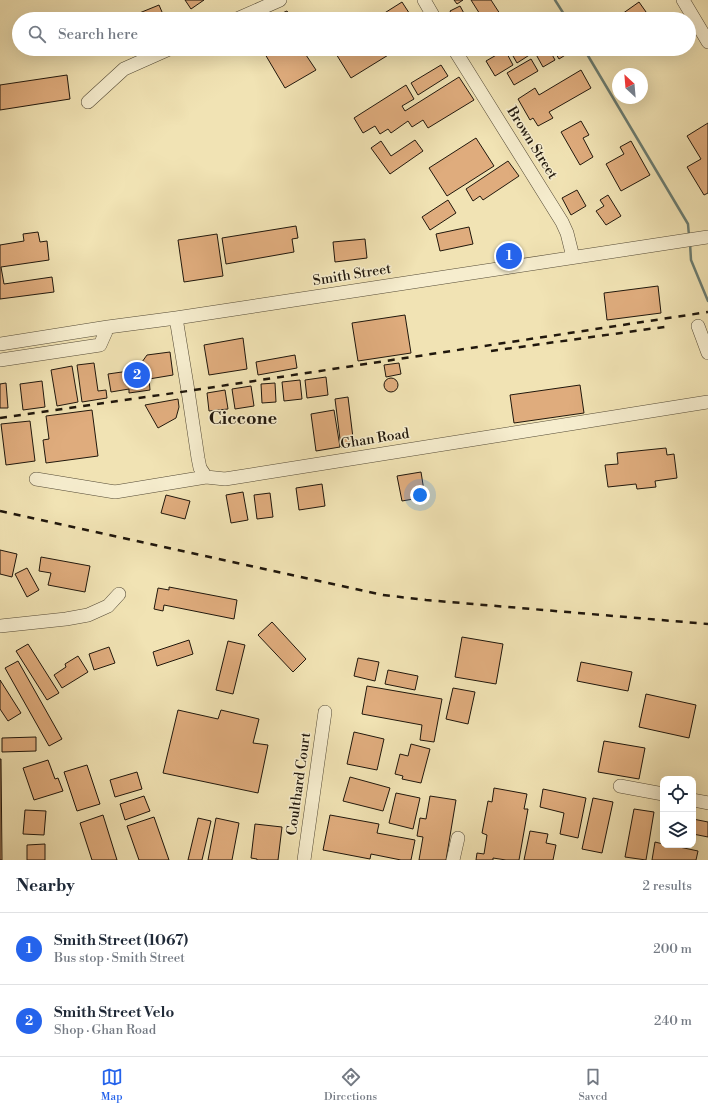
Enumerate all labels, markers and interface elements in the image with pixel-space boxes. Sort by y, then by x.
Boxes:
search box [12,12,696,56]
icon: search [26,23,48,45]
text: Search here [58,25,138,44]
north arrow [612,68,648,104]
street label: Brown Street [502,103,561,183]
pin: 1 [496,241,522,271]
street label: Smith Street [312,260,393,290]
pin: 2 [124,360,150,390]
district label: Ciccone [209,407,278,430]
street label: Ghan Road [339,425,411,453]
your location [410,485,430,505]
street label: Coulthard Court [283,731,315,837]
map controls [660,776,696,848]
button: locate [660,776,696,812]
button: layers [660,812,696,848]
text: Nearby [16,875,75,897]
text: 2 results [643,878,692,894]
text: Smith Street (1067) [54,931,188,950]
text: 1 [26,941,32,957]
text: 200 m [653,941,692,957]
text: Bus stop · Smith Street [54,950,185,966]
text: Smith Street Velo [54,1003,174,1022]
text: 2 [25,1013,33,1029]
text: 240 m [654,1013,692,1029]
text: Shop · Ghan Road [54,1022,156,1038]
tab: Map [101,1066,123,1104]
tab: Directions [324,1066,377,1104]
tab: Saved [578,1066,607,1104]

